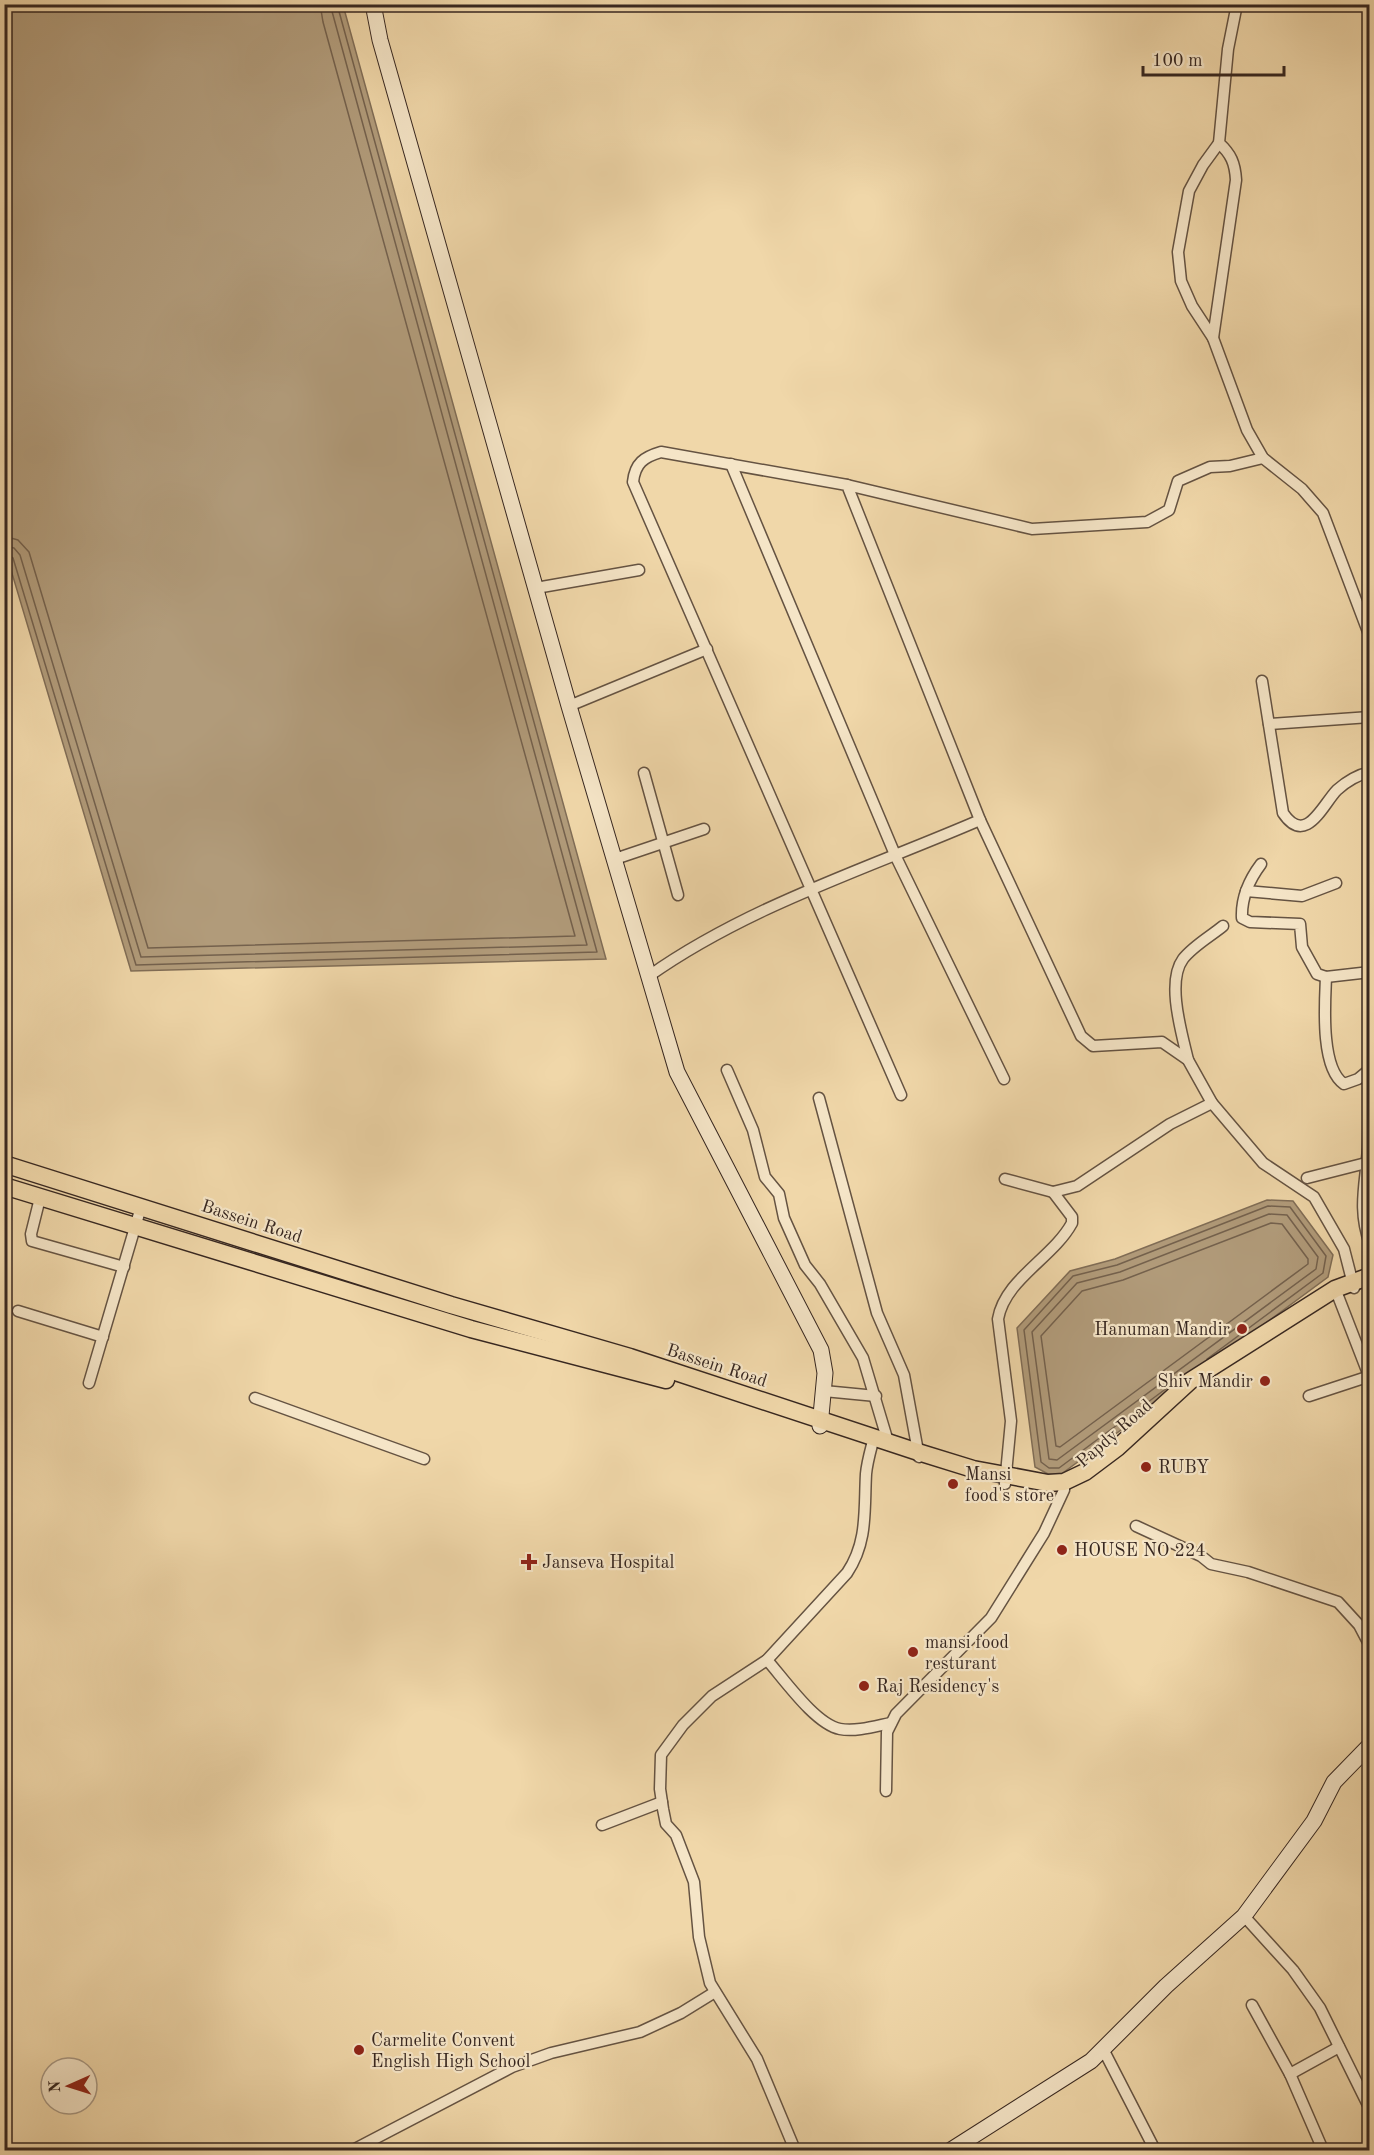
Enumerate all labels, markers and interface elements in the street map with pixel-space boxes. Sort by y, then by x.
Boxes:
scale bar [1143,39,1284,77]
text: 100 m [1152,52,1203,70]
street label: Bassein Road [199,1197,304,1247]
place label: Hanuman Mandir [1094,1321,1231,1339]
marker: Hanuman Mandir [1235,1322,1249,1336]
street label: Bassein Road [664,1341,769,1391]
place label: Shiv Mandir [1157,1373,1254,1391]
marker: Shiv Mandir [1258,1374,1272,1388]
street label: Papdy Road [1073,1396,1156,1471]
place label: RUBY [1158,1459,1209,1477]
marker: RUBY [1139,1460,1153,1474]
place label: Mansi food's store [965,1466,1054,1505]
marker: Mansi food's store [946,1477,960,1491]
place label: HOUSE NO 224 [1074,1542,1206,1560]
marker: HOUSE NO 224 [1055,1543,1069,1557]
marker: Janseva Hospital [520,1553,538,1571]
place label: Janseva Hospital [542,1554,675,1572]
place label: mansi food resturant [925,1634,1009,1673]
marker: mansi food resturant [906,1645,920,1659]
place label: Raj Residency's [876,1678,1000,1696]
marker: Raj Residency's [857,1679,871,1693]
place label: Carmelite Convent English High School [371,2032,530,2071]
marker: Carmelite Convent English High School [352,2043,366,2057]
north arrow [39,2056,99,2116]
text: N [48,2079,64,2093]

